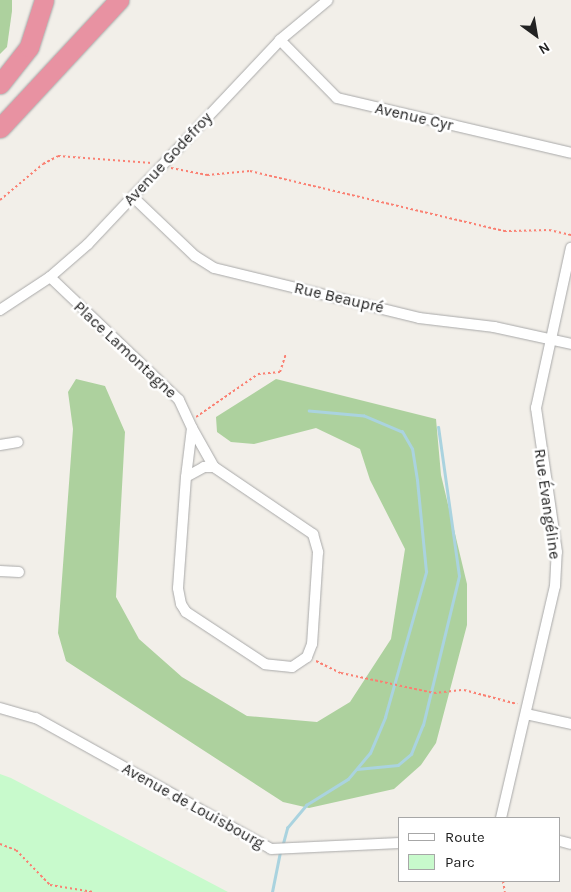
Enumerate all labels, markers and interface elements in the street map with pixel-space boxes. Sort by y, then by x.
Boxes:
north arrow [511,10,561,60]
text: N [535,38,553,58]
street label: Avenue Cyr [373,99,455,135]
street label: Avenue Godefroy [120,108,216,210]
street label: Rue Beaupré [292,278,386,318]
street label: Place Lamontagne [70,297,180,403]
street label: Rue Évangéline [530,448,564,560]
street label: Avenue de Louisbourg [119,759,267,853]
legend [398,817,561,882]
text: Route [445,828,485,846]
text: Parc [445,853,475,871]

